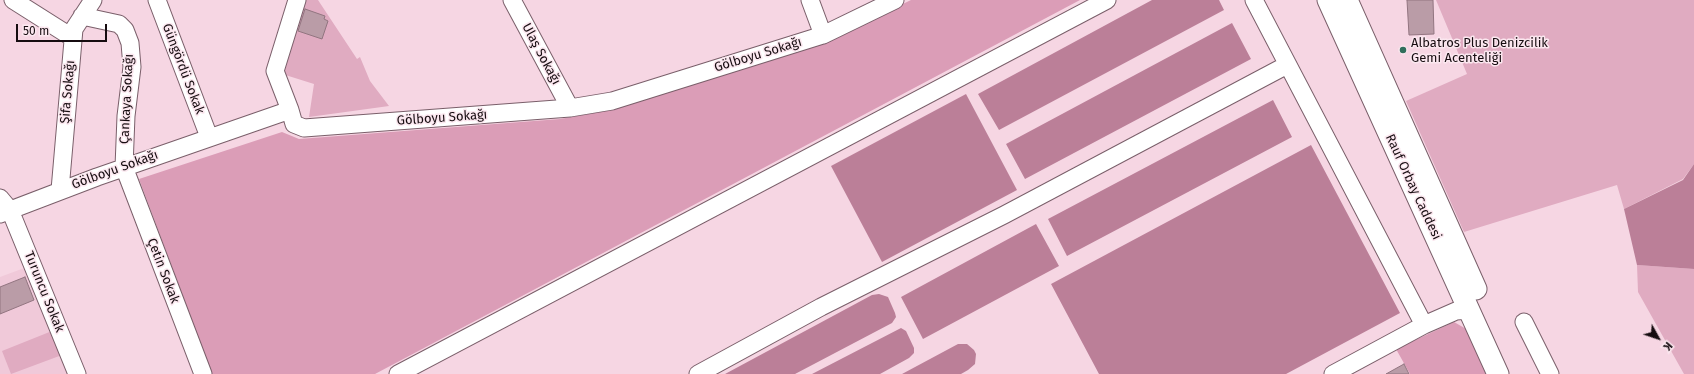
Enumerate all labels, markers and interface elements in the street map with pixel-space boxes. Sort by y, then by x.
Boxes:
scale bar [18,16,109,42]
street label: Güngördü Sokak [159,21,207,117]
street label: Ulaş Sokağı [518,21,564,87]
text: 50 m [23,24,49,38]
street label: Gölboyu Sokağı [712,34,804,76]
place label: Albatros Plus Denizcilik Gemi Acenteliği [1411,35,1548,66]
marker: Albatros Plus Denizcilik Gemi Acenteliği [1398,45,1408,55]
street label: Çankaya Sokağı [117,53,137,145]
street label: Şifa Sokağı [57,60,79,124]
street label: Gölboyu Sokağı [396,107,488,129]
street label: Rauf Orbay Caddesi [1382,132,1444,242]
street label: Gölboyu Sokağı [70,147,160,193]
street label: Çetin Sokak [143,236,183,306]
street label: Turuncu Sokak [21,249,67,335]
north arrow [1638,318,1678,358]
text: K [1660,339,1675,353]

